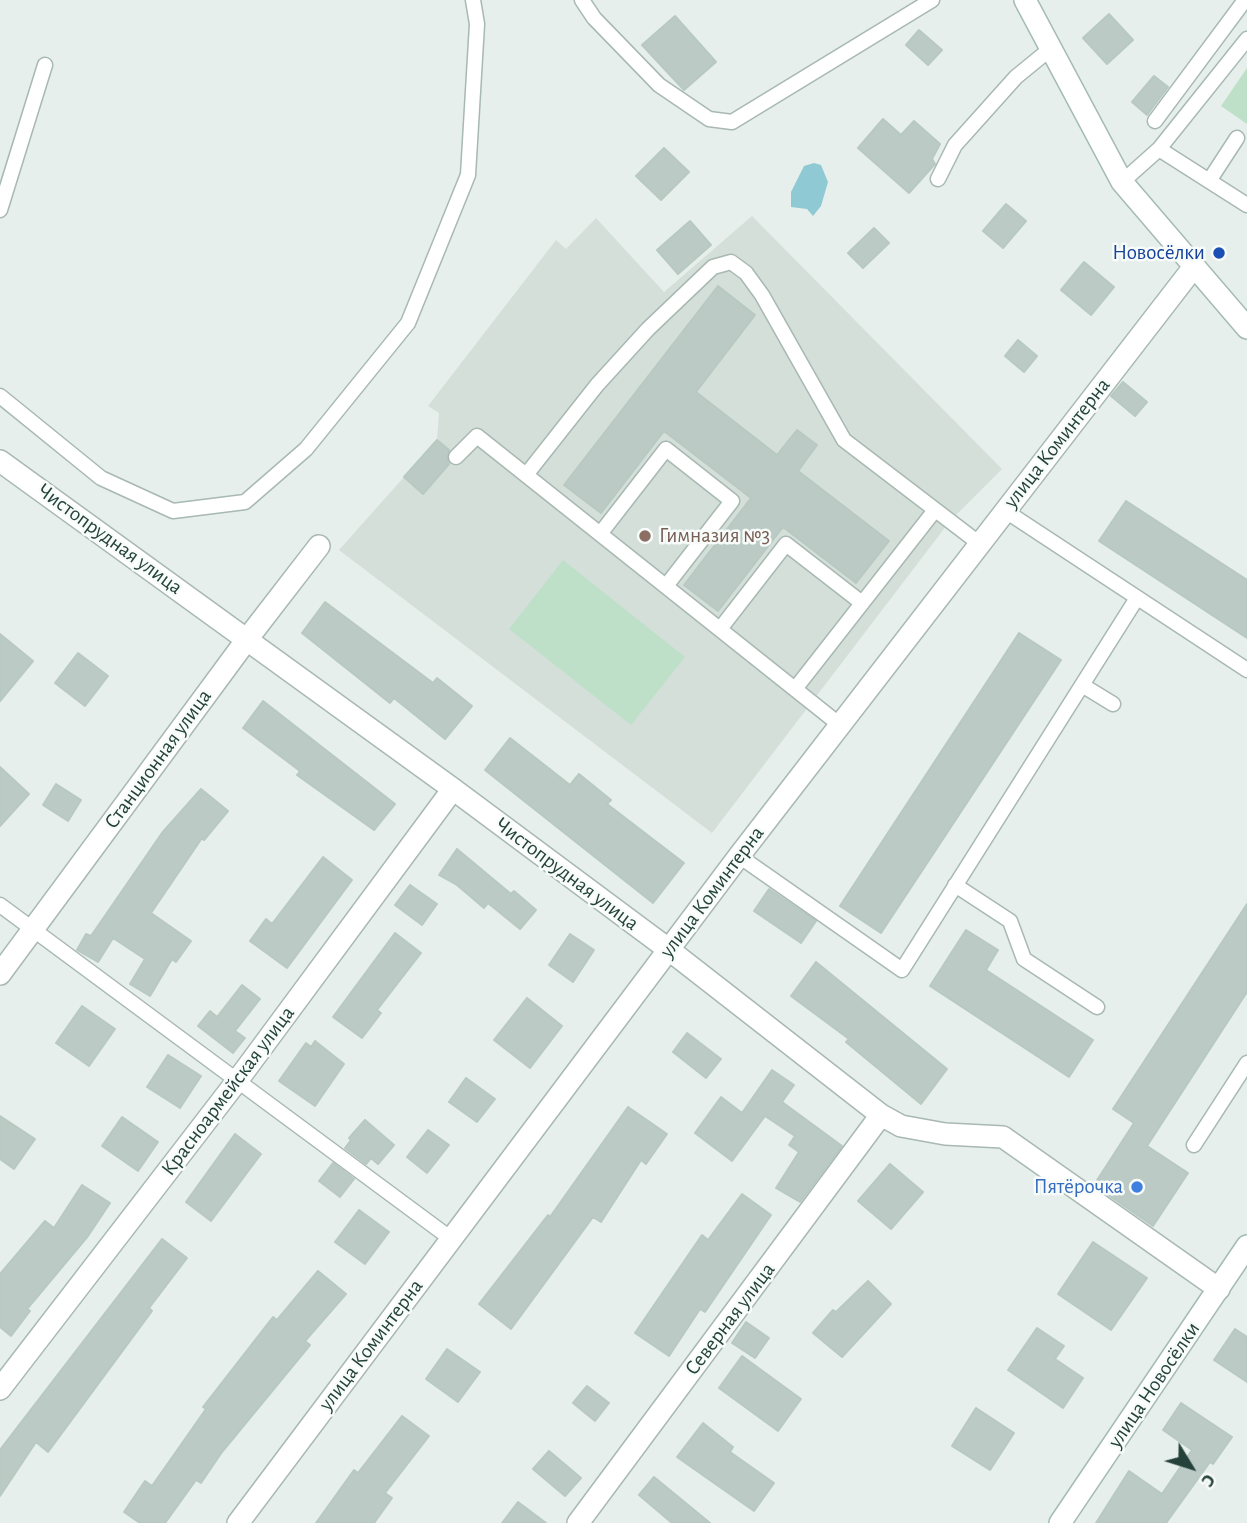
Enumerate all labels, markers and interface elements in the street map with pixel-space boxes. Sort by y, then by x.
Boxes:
place label: Новосёлки [1112,240,1205,266]
marker: Новосёлки [1211,245,1227,261]
street label: улица Коминтерна [998,373,1116,513]
street label: Чистопрудная улица [33,478,187,600]
place label: Гимназия №3 [659,523,770,549]
marker: Гимназия №3 [637,528,653,544]
street label: Станционная улица [99,684,217,834]
street label: Чистопрудная улица [490,812,644,936]
street label: улица Коминтерна [654,821,770,963]
street label: Красноармейская улица [156,1001,300,1181]
place label: Пятёрочка [1034,1174,1123,1200]
marker: Пятёрочка [1129,1179,1145,1195]
street label: Северная улица [679,1258,781,1380]
street label: улица Коминтерна [313,1274,429,1416]
street label: улица Новосёлки [1103,1317,1205,1453]
north arrow [1156,1432,1226,1502]
text: С [1197,1470,1219,1490]

